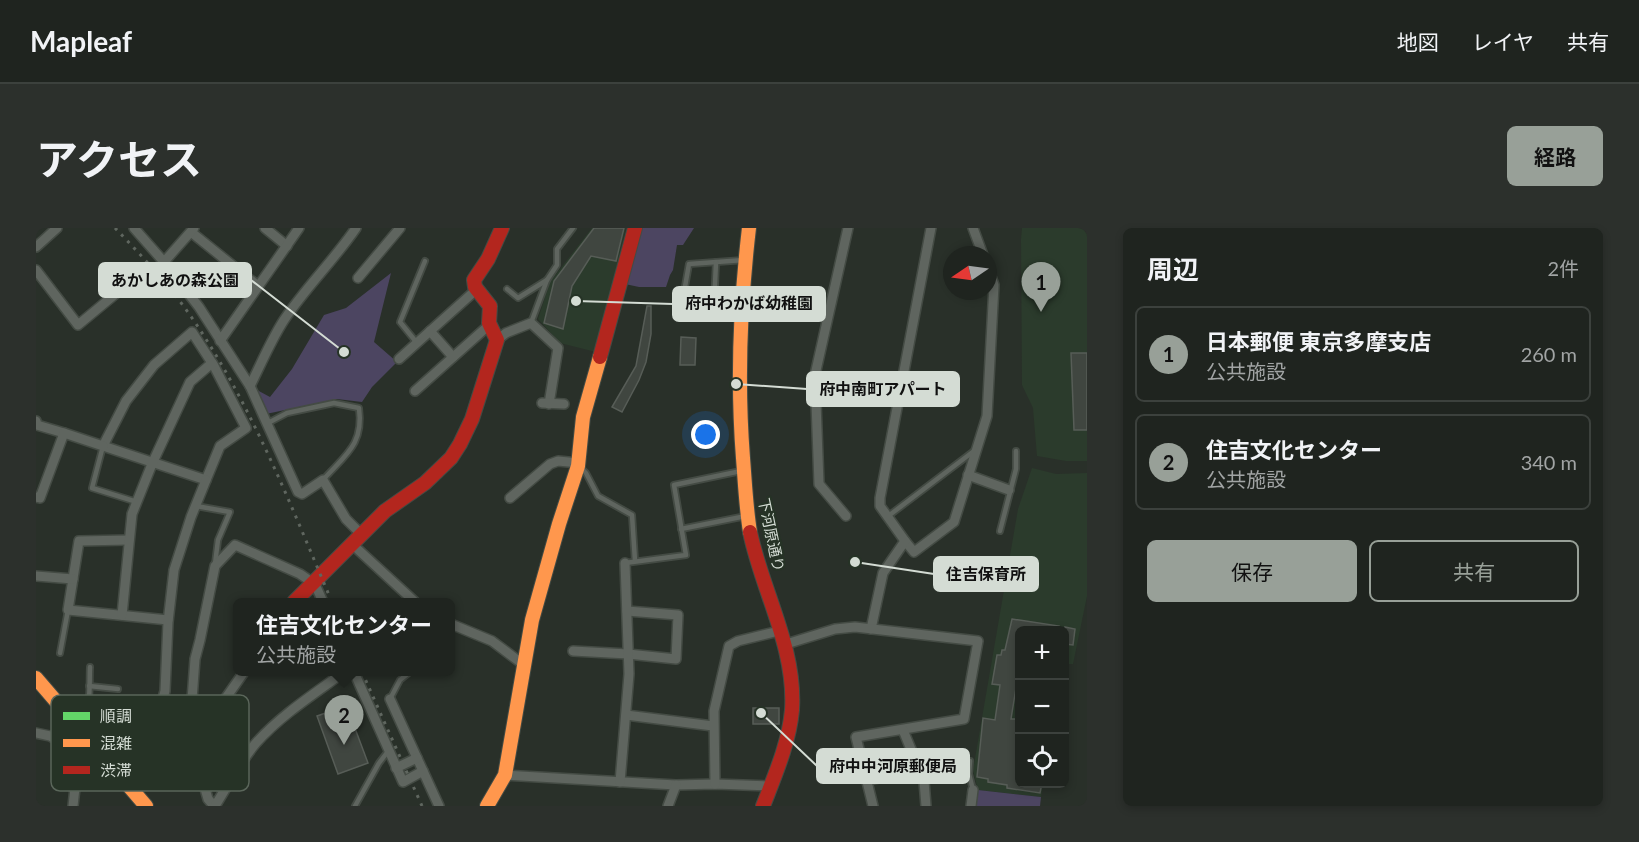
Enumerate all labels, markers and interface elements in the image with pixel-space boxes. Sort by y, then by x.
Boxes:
text: Mapleaf [30,24,132,58]
text: 地図 [1397,29,1439,54]
text: レイヤ [1472,29,1534,54]
text: 共有 [1567,29,1609,54]
button: 経路 [1507,126,1603,186]
text: アクセス [36,134,202,184]
north arrow [943,246,997,300]
text: 周辺 [1147,253,1199,285]
text: 2件 [1547,256,1579,280]
pin: 1 [1022,262,1060,312]
callout: あかしあの森公園 [99,263,251,297]
text: あかしあの森公園 [111,270,239,289]
callout: 府中わかば幼稚園 [673,287,825,321]
text: 府中わかば幼稚園 [685,293,813,312]
text: 日本郵便 東京多摩支店 [1206,328,1431,355]
text: 1 [1163,342,1174,366]
text: 260 m [1521,342,1577,366]
text: 公共施設 [1206,359,1286,383]
callout: 府中南町アパート [807,372,959,406]
text: 府中南町アパート [819,379,947,398]
your location [691,420,720,449]
text: 住吉文化センター [1206,436,1382,463]
text: 2 [1163,450,1174,474]
text: 340 m [1521,450,1577,474]
text: 公共施設 [1206,467,1286,491]
street label: 下河原通り [755,496,789,573]
button: 保存 [1147,540,1357,602]
button: 共有 [1369,540,1579,602]
callout: 住吉保育所 [934,557,1038,591]
text: 住吉保育所 [945,564,1026,583]
popup [233,598,455,676]
text: 住吉文化センター [256,611,432,638]
map controls [1015,626,1069,788]
button: + [1015,626,1069,680]
text: 公共施設 [256,642,336,666]
button: − [1015,680,1069,734]
legend [51,695,249,791]
pin: 2 [324,696,364,745]
text: 順調 [100,706,132,725]
text: 混雑 [100,733,132,752]
button: locate [1015,734,1069,788]
callout: 府中中河原郵便局 [817,749,969,783]
text: 府中中河原郵便局 [829,756,957,775]
text: 渋滞 [100,760,132,779]

